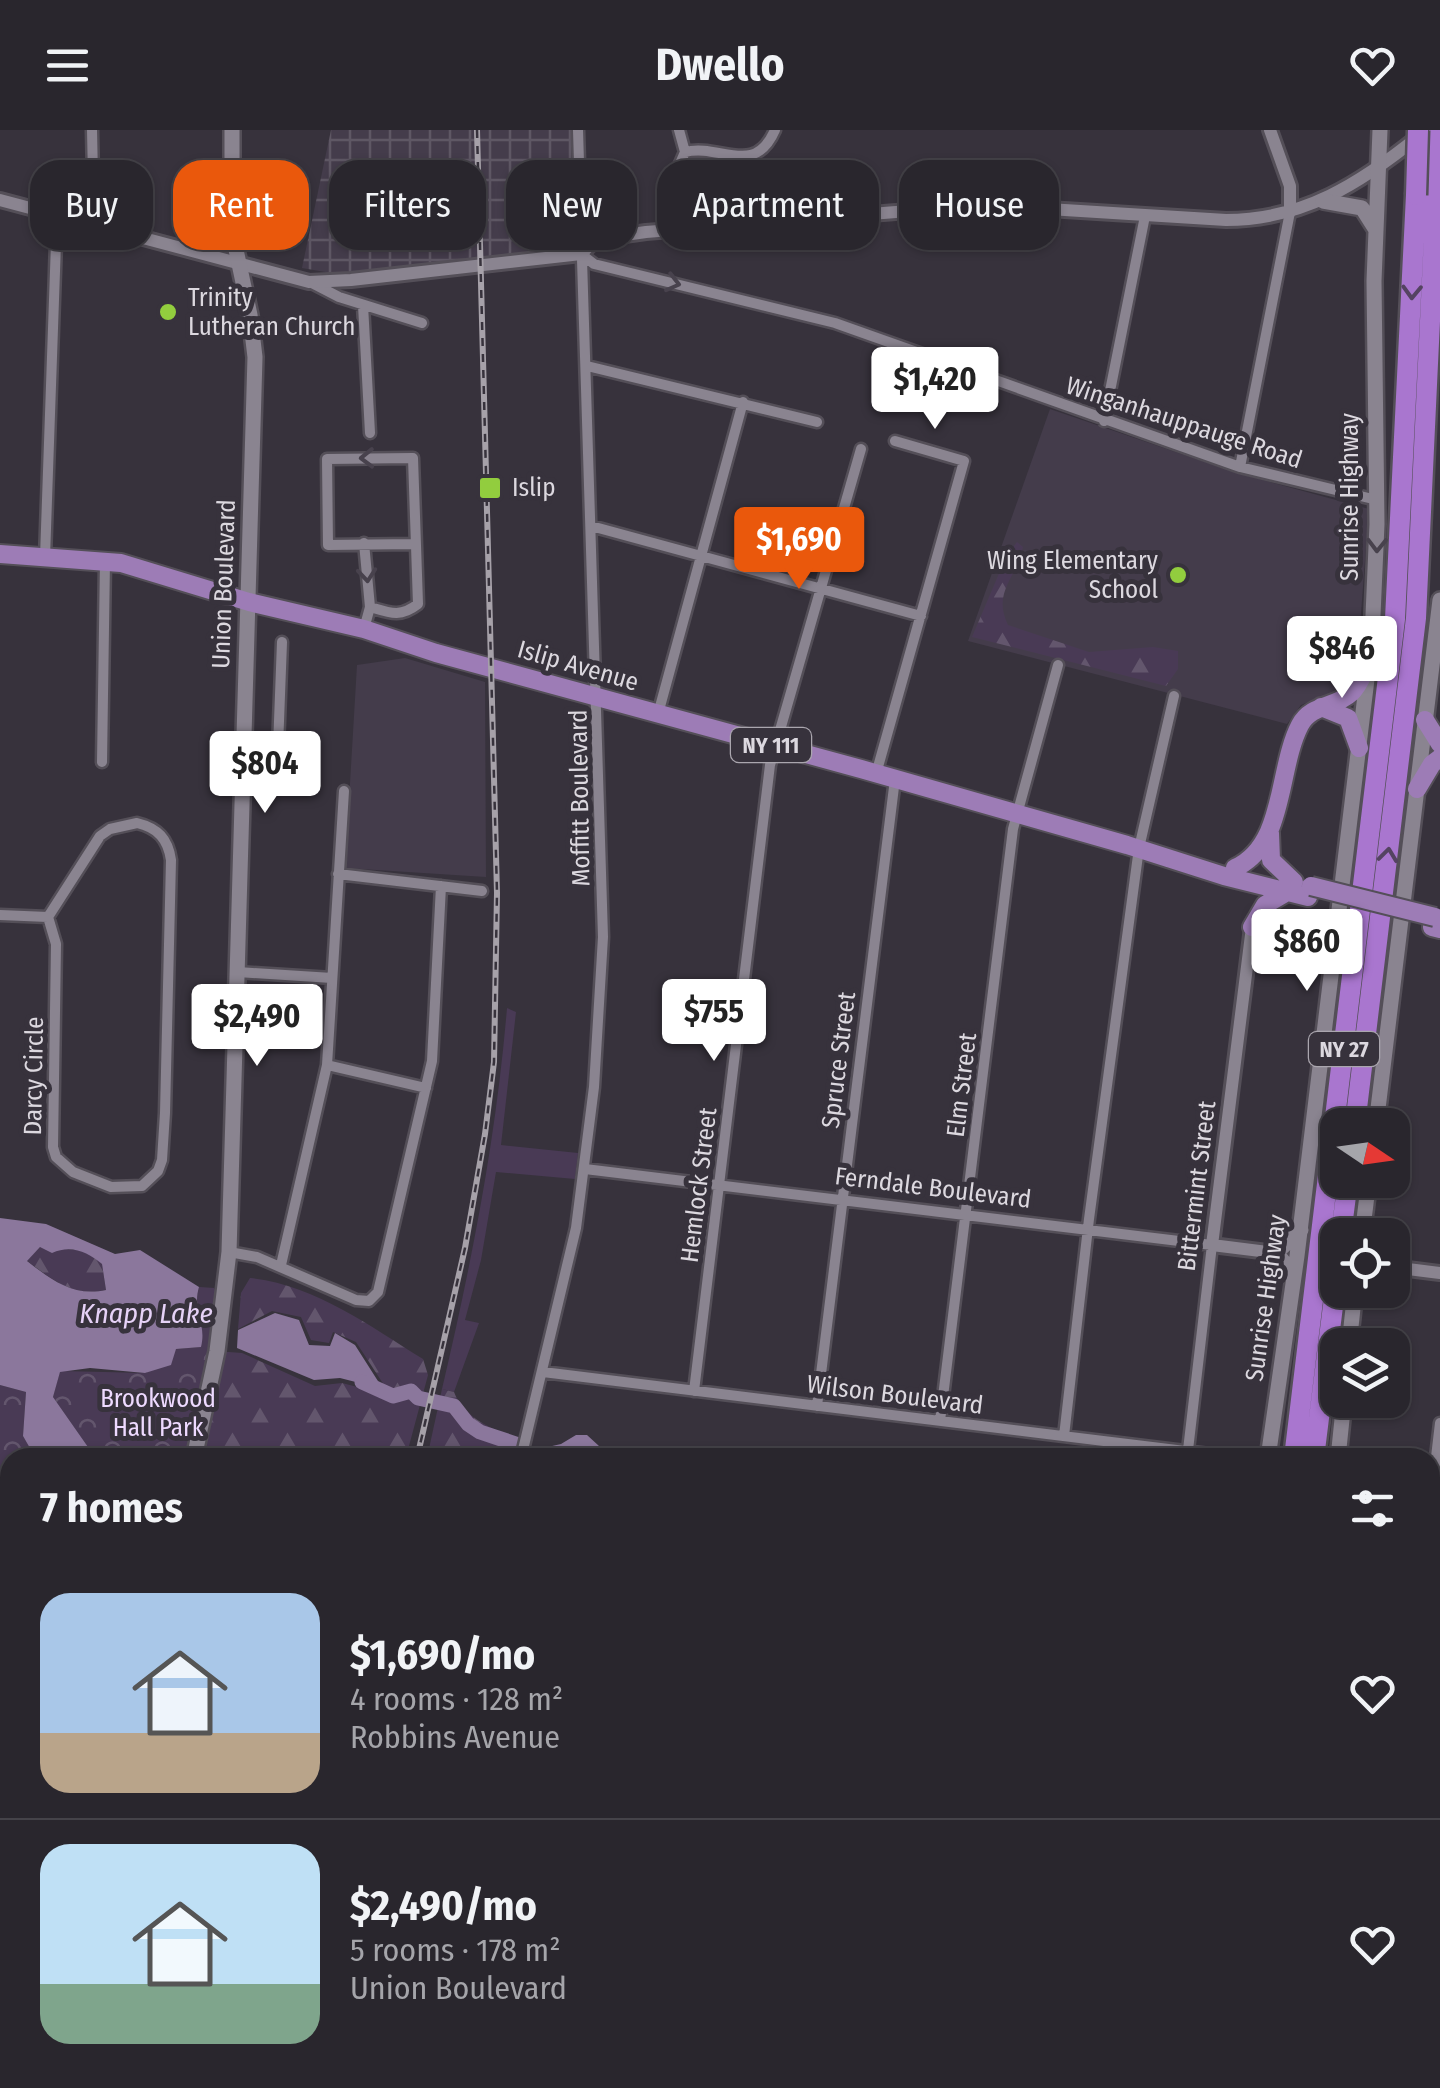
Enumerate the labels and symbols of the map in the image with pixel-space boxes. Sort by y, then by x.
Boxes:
one-way arrow [664,271,681,292]
place label: Trinity Lutheran Church [188,283,355,342]
one-way arrow [1401,285,1422,301]
marker: Trinity Lutheran Church [157,301,179,323]
pin: $1,420 [854,347,1016,432]
street label: Winganhauppauge Road [1062,371,1306,475]
street label: Sunrise Highway [1335,413,1365,581]
one-way arrow [359,447,374,469]
place label: Islip [512,473,555,503]
marker: Islip [477,475,503,501]
street label: Union Boulevard [206,499,242,669]
pin: $1,690 [718,507,880,592]
one-way arrow [1366,537,1387,553]
place label: Wing Elementary School [987,546,1158,605]
marker: Wing Elementary School [1167,564,1189,586]
one-way arrow [355,568,377,584]
pin: $846 [1283,616,1401,701]
street label: Islip Avenue [514,634,642,698]
street label: Moffitt Boulevard [563,709,597,887]
road number: NY 111 [731,728,811,762]
pin: $804 [206,731,324,816]
one-way arrow [1377,846,1398,862]
pin: $860 [1248,909,1366,994]
pin: $755 [655,979,773,1064]
pin: $2,490 [176,984,338,1069]
street label: Spruce Street [816,989,862,1130]
street label: Darcy Circle [18,1016,50,1136]
street label: Elm Street [941,1030,983,1139]
road number: NY 27 [1309,1032,1379,1066]
street label: Bittermint Street [1172,1098,1222,1273]
street label: Hemlock Street [675,1105,723,1264]
north arrow [1320,1108,1410,1198]
street label: Ferndale Boulevard [833,1161,1033,1215]
street label: Sunrise Highway [1239,1213,1293,1383]
water label: Knapp Lake [79,1297,213,1330]
street label: Wilson Boulevard [805,1369,985,1421]
park label: Brookwood Hall Park [100,1384,216,1443]

